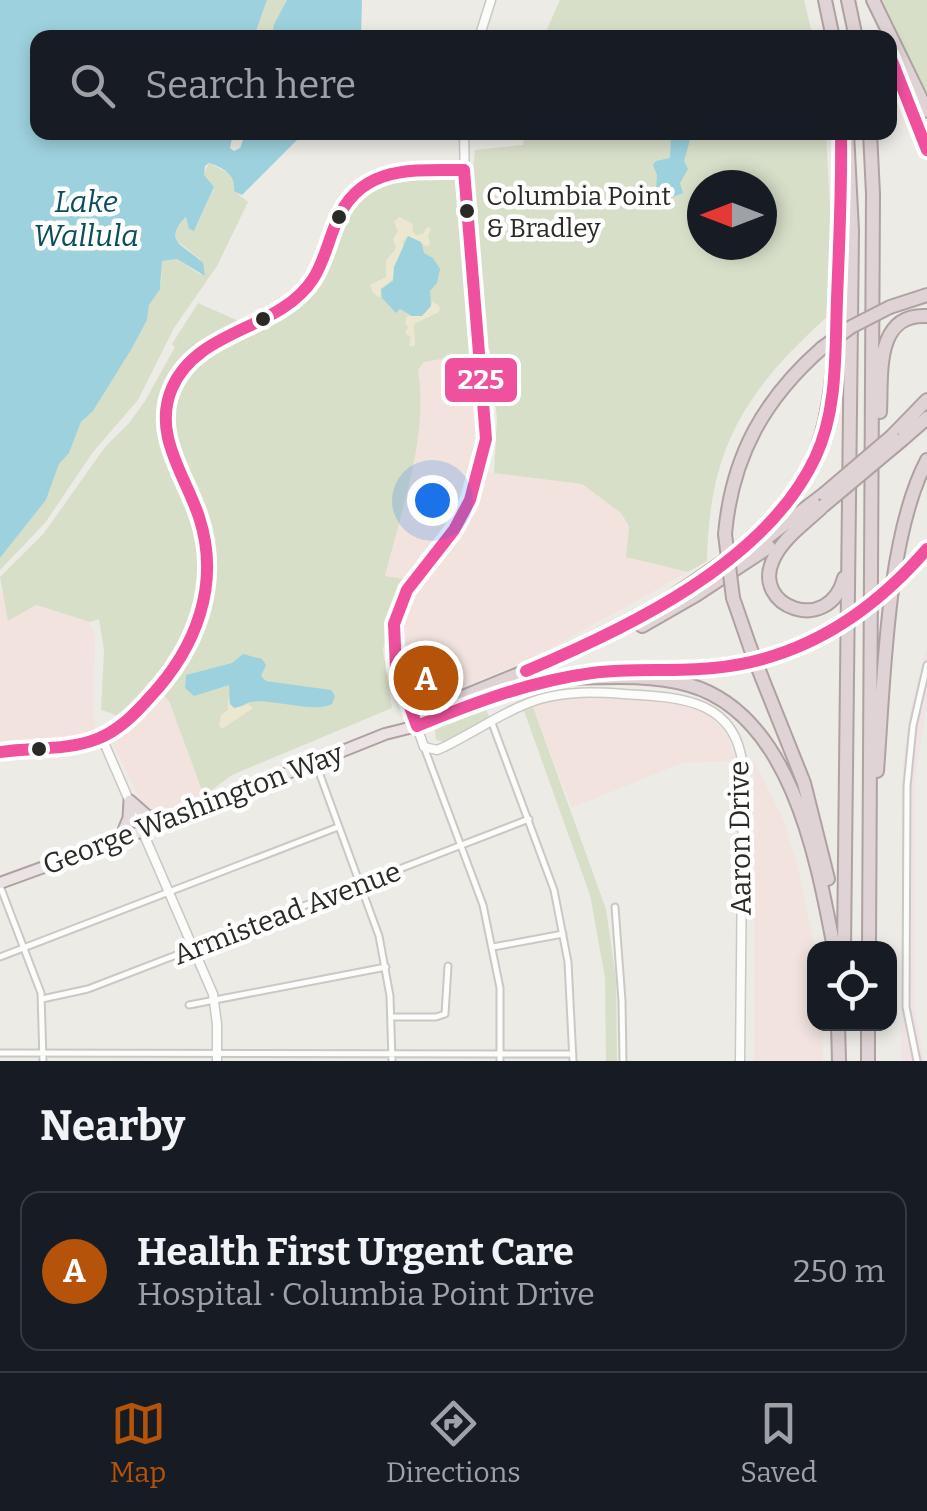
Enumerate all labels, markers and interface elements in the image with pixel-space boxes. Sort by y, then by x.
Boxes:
search box [30,30,897,140]
icon: search [65,58,120,113]
text: Search here [145,62,356,108]
north arrow [687,170,777,260]
place label: Columbia Point & Bradley [486,181,672,244]
water label: Lake Wallula [33,184,139,254]
marker: Columbia Point & Bradley [457,201,477,221]
unlabelled marker [329,207,349,227]
unlabelled marker [253,309,273,329]
line badge: 225 [443,356,519,404]
text: 225 [458,363,504,396]
your location [407,475,458,526]
pin: A [394,640,458,716]
street label: George Washington Way [38,736,348,882]
unlabelled marker [29,739,49,759]
street label: Aaron Drive [722,760,758,916]
street label: Armistead Avenue [169,854,405,972]
map controls [807,941,897,1031]
button: locate [807,941,897,1031]
text: Nearby [40,1101,185,1151]
text: Health First Urgent Care [137,1229,574,1275]
text: A [63,1252,86,1290]
text: 250 m [793,1252,885,1290]
text: Hospital · Columbia Point Drive [137,1275,595,1313]
tab: Map [110,1396,166,1489]
tab: Directions [386,1396,521,1489]
tab: Saved [740,1396,817,1489]

